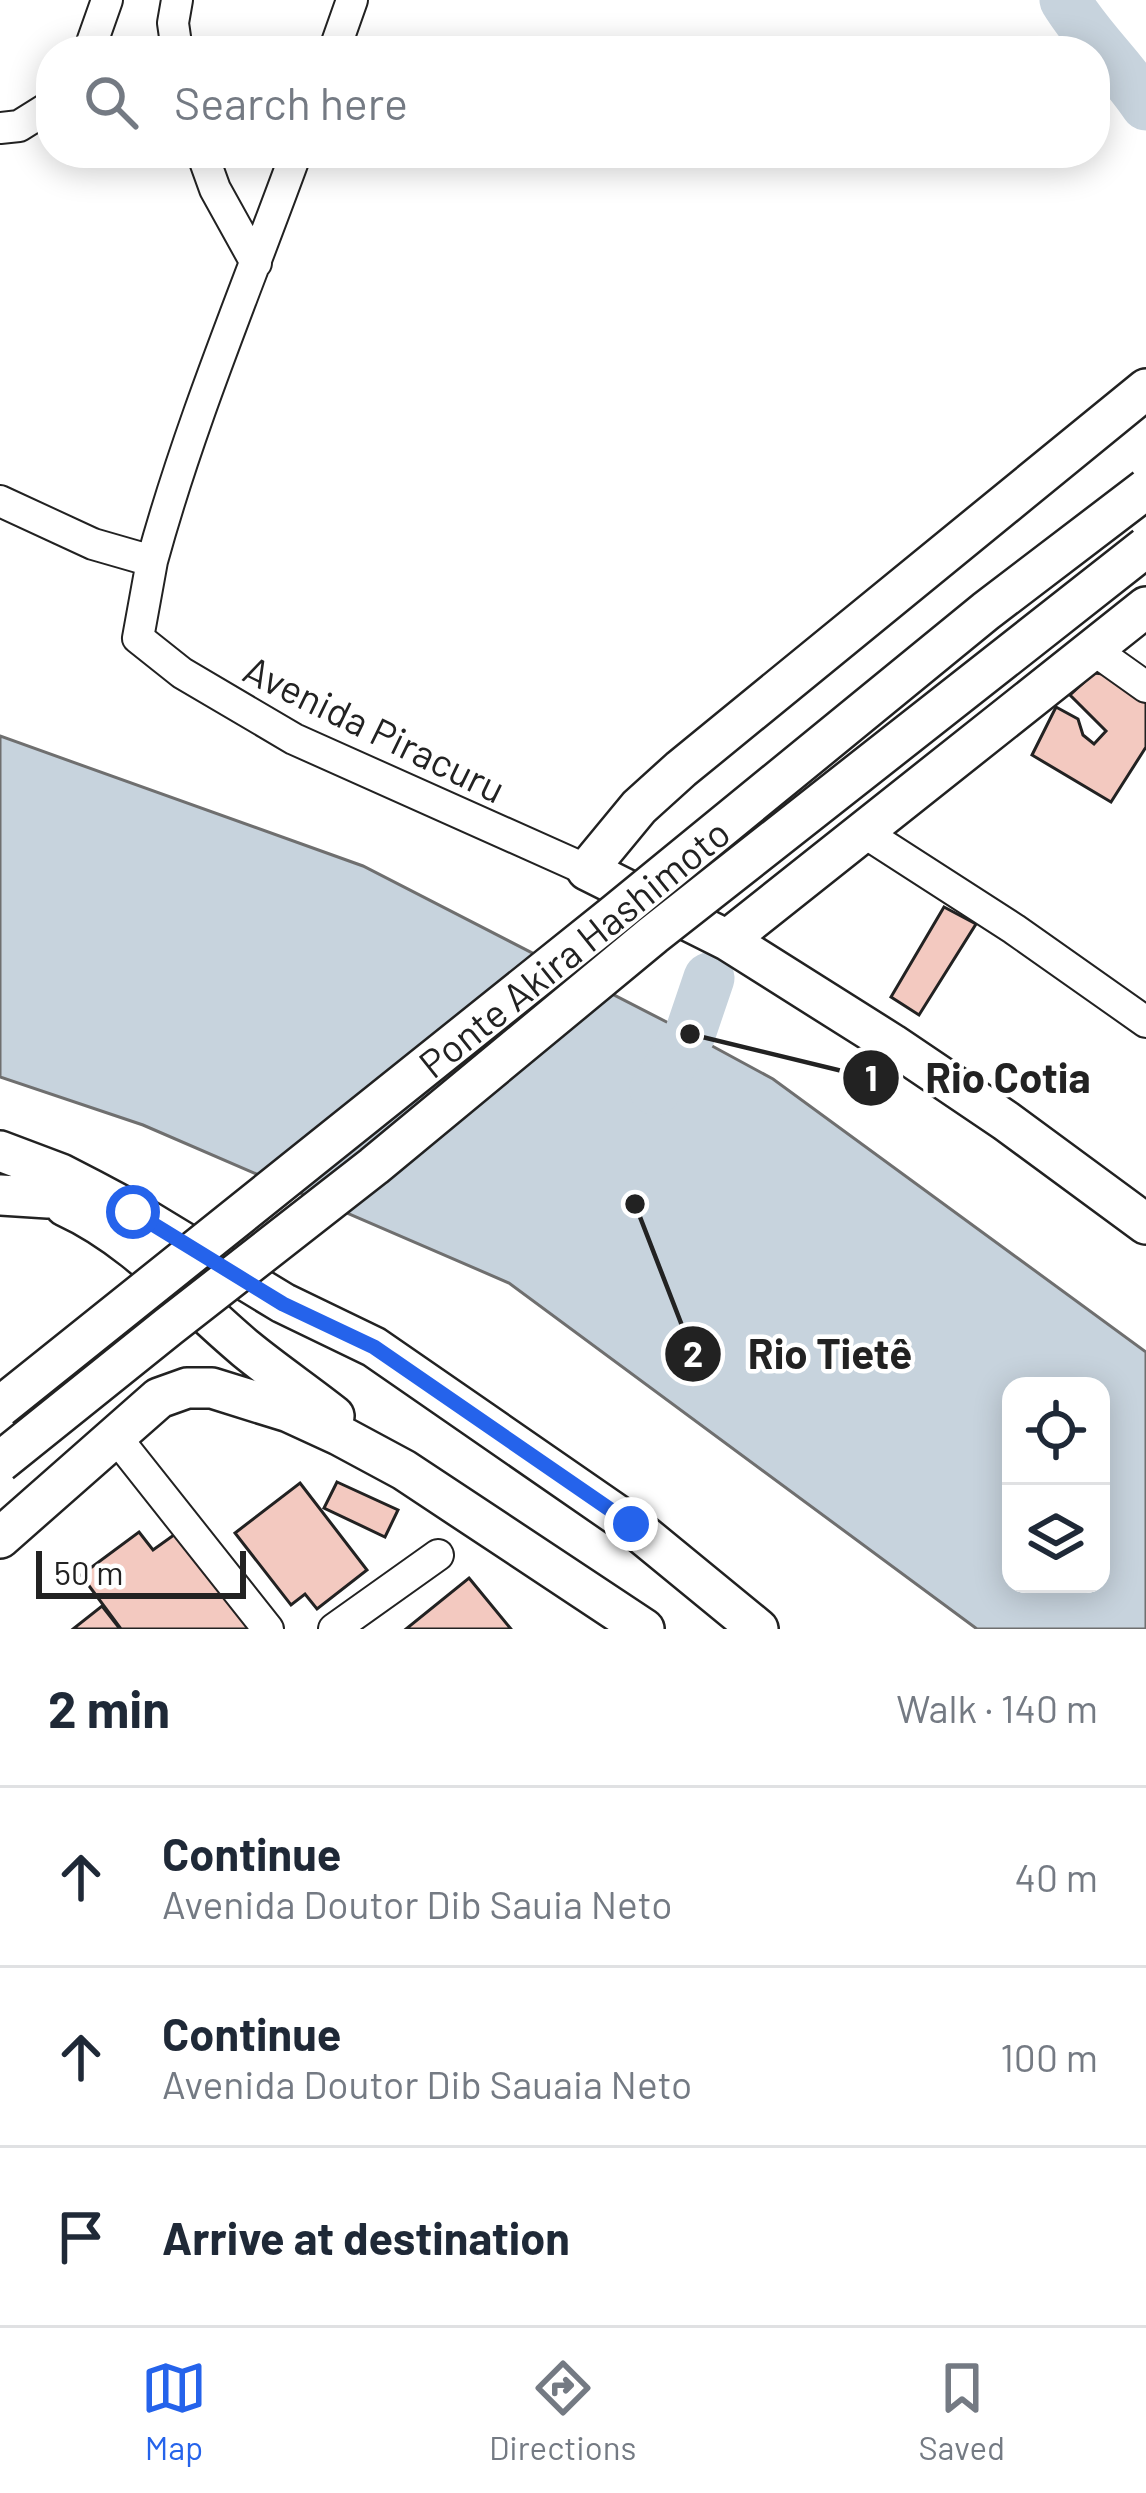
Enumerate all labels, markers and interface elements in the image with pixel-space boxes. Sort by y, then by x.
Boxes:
search box [36,36,1110,168]
icon: search [78,69,144,135]
text: Search here [174,75,408,129]
street label: Avenida Piracuru [237,644,513,812]
street label: Ponte Akira Hashimoto [409,808,738,1086]
callout: Rio Cotia [841,1039,1115,1117]
text: Rio Cotia [925,1051,1091,1101]
text: 1 [865,1055,877,1098]
route start [106,1185,160,1239]
callout: Rio Tietê [663,1315,936,1393]
text: Rio Tietê [748,1327,912,1377]
text: 2 [683,1331,703,1374]
map controls [1002,1377,1110,1593]
button: locate [1002,1377,1110,1485]
button: layers [1002,1485,1110,1593]
route end [604,1497,658,1551]
scale bar [36,1545,246,1598]
text: 50 m [54,1552,124,1592]
text: 2 min [48,1677,170,1738]
text: Walk · 140 m [896,1684,1098,1731]
text: Continue [162,1826,341,1880]
icon: ahead [48,1844,114,1910]
text: 40 m [1014,1853,1098,1900]
text: Avenida Doutor Dib Sauia Neto [162,1880,672,1927]
text: Continue [162,2006,341,2060]
icon: ahead [48,2024,114,2090]
text: 100 m [1000,2033,1098,2080]
text: Avenida Doutor Dib Sauaia Neto [162,2060,692,2107]
icon: arrive [48,2204,114,2270]
text: Arrive at destination [162,2210,570,2264]
tab: Map [141,2355,207,2467]
tab: Directions [489,2355,636,2467]
tab: Saved [918,2355,1005,2467]

